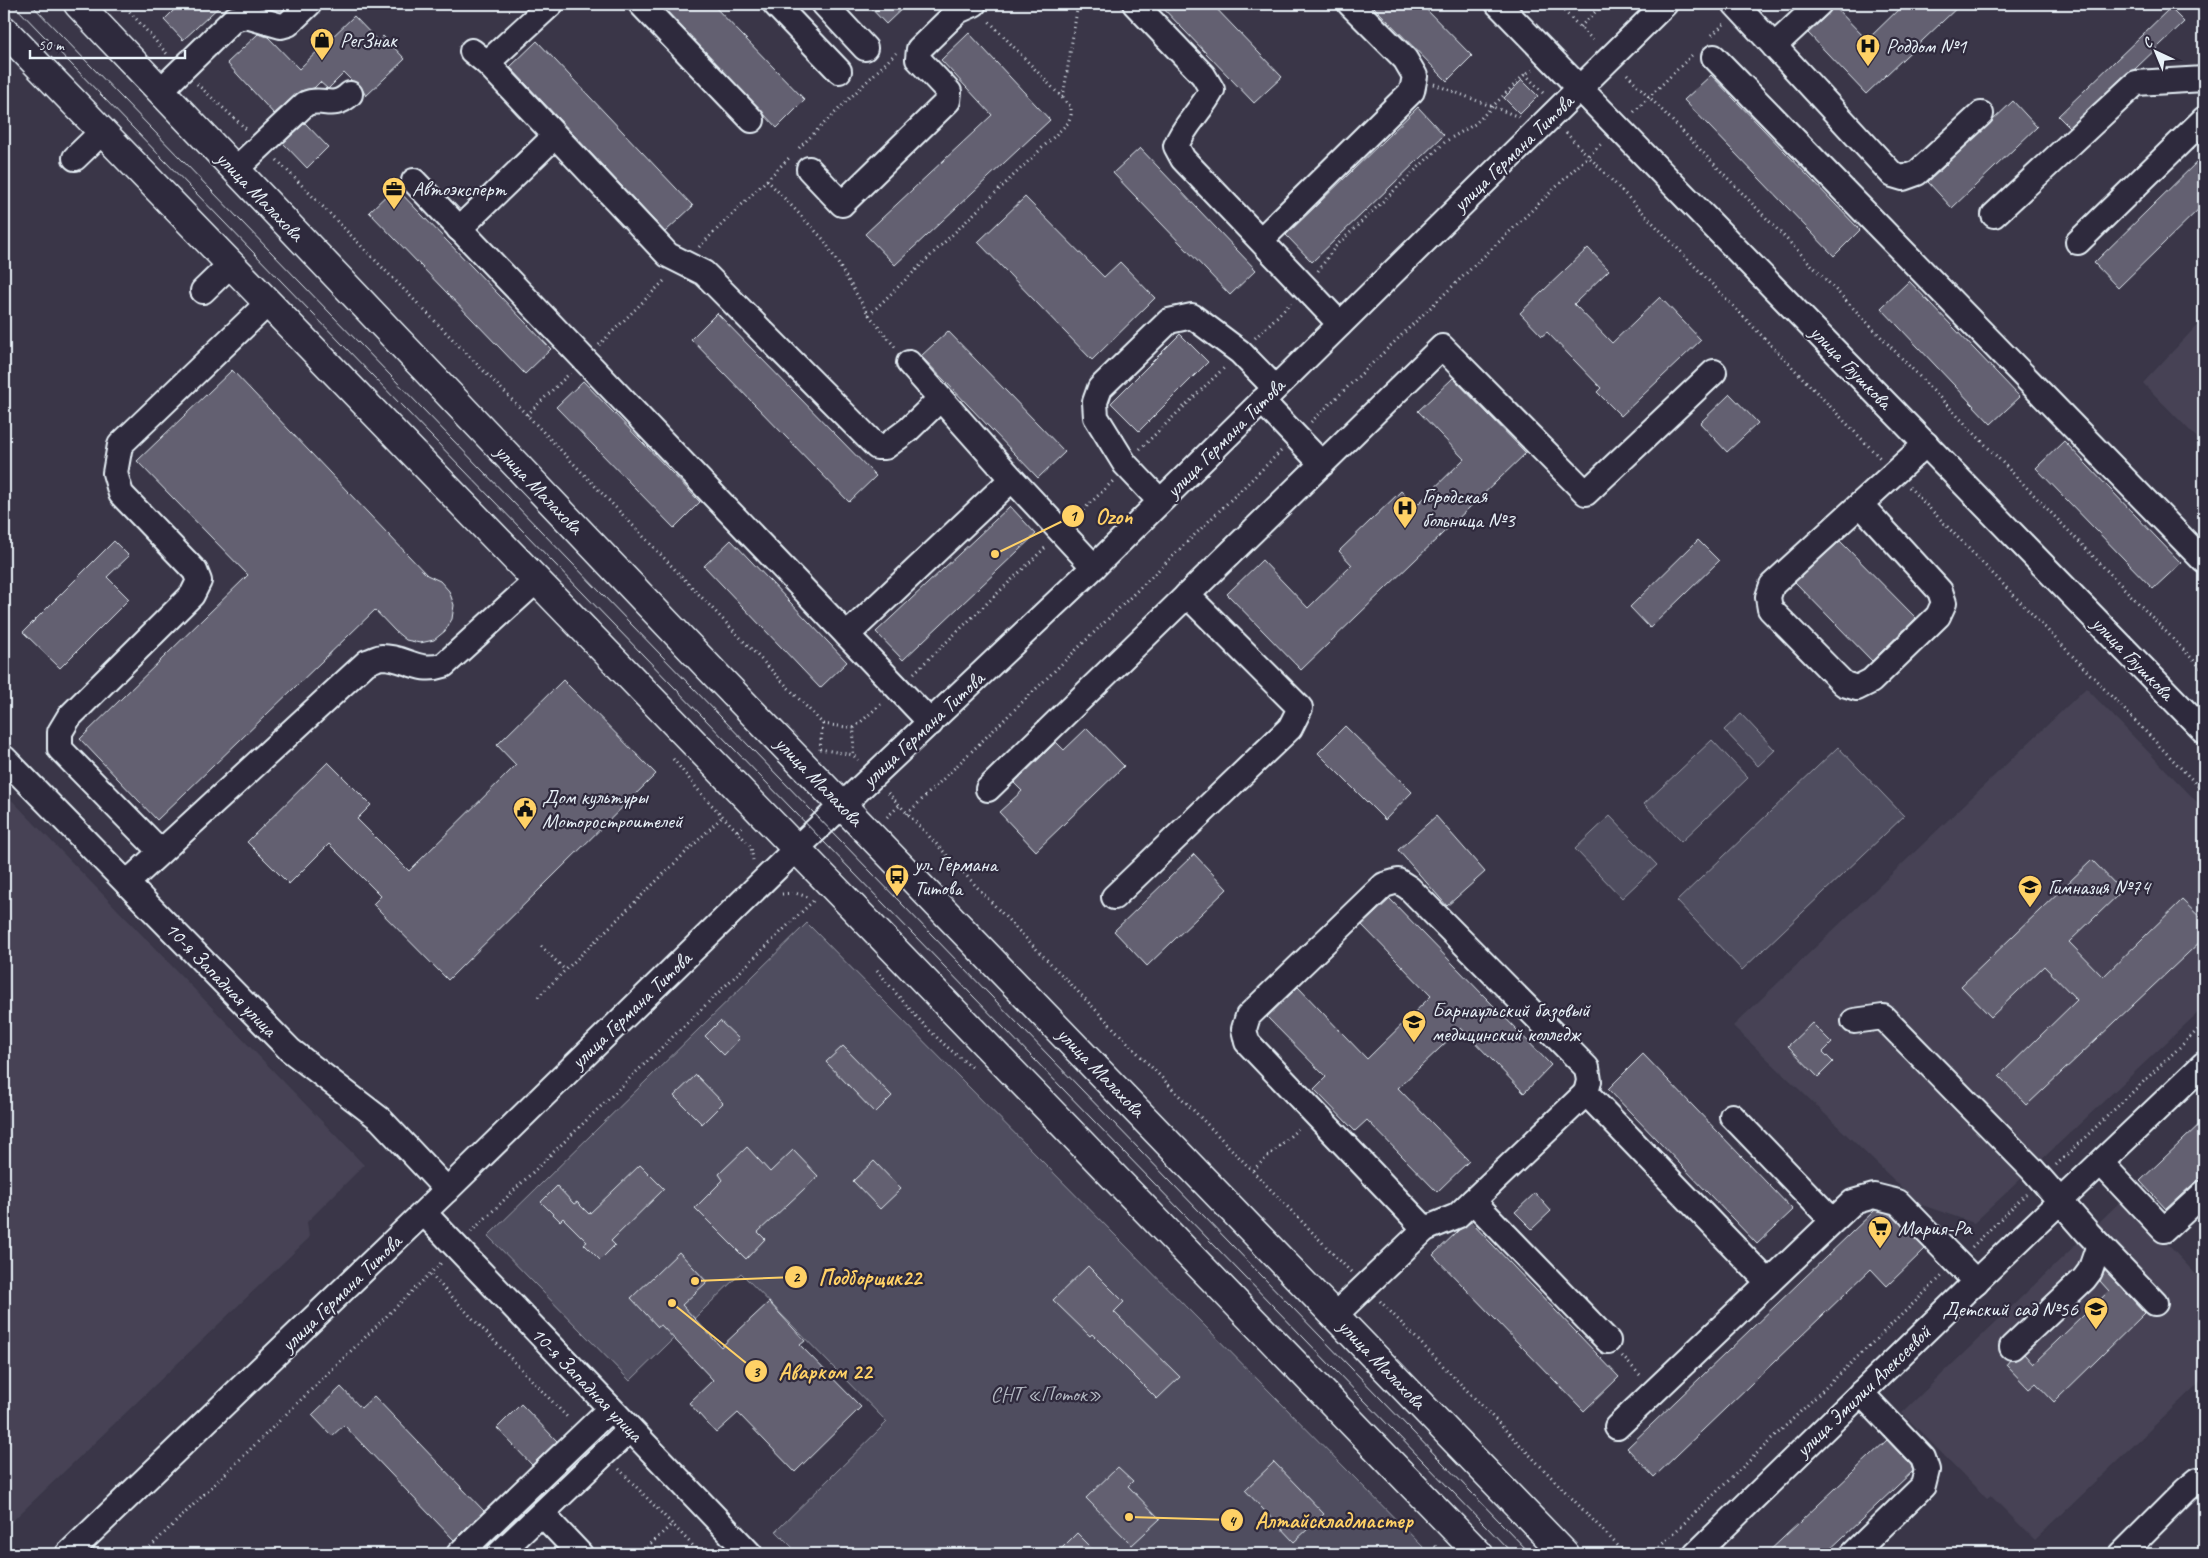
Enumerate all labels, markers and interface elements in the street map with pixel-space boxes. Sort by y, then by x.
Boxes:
shop icon: РегЗнак [309,27,335,61]
place label: РегЗнак [340,27,398,53]
scale bar [30,28,185,60]
north arrow [2130,28,2180,78]
hospital icon: Роддом №1 [1855,33,1881,67]
place label: Роддом №1 [1886,33,1968,59]
text: С [2139,33,2157,52]
text: 50 m [38,36,65,55]
street label: улица Германа Титова [1446,87,1581,219]
street label: улица Малахова [209,144,311,248]
office icon: Автоэксперт [381,176,407,210]
place label: Автоэксперт [412,176,507,202]
street label: улица Глушкова [1803,318,1899,416]
street label: улица Германа Титова [1159,371,1292,504]
street label: улица Малахова [488,437,590,541]
place label: Городская больница №3 [1422,483,1516,533]
hospital icon: Городская больница №3 [1392,495,1418,529]
callout: Ozon [1061,498,1143,535]
text: Ozon [1096,503,1133,531]
text: 1 [1070,507,1079,526]
street label: улица Глушкова [2085,609,2181,707]
street label: улица Германа Титова [855,664,991,794]
street label: улица Малахова [768,729,870,833]
place label: Дом культуры Моторостроителей [542,784,684,834]
public building icon: Дом культуры Моторостроителей [512,796,538,830]
place label: ул. Германа Титова [912,851,999,901]
bus stop icon: ул. Германа Титова [884,863,910,897]
school or university icon: Гимназия №74 [2017,874,2043,908]
place label: Гимназия №74 [2048,874,2153,900]
street label: 10-я Западная улица [160,916,284,1043]
street label: улица Германа Титова [564,944,699,1076]
place label: Барнаульский базовый медицинский колледж [1432,997,1591,1047]
school or university icon: Барнаульский базовый медицинский колледж [1401,1009,1427,1043]
street label: улица Малахова [1050,1020,1152,1124]
supermarket icon: Мария-Ра [1867,1215,1893,1249]
place label: Мария-Ра [1898,1215,1973,1241]
street label: улица Германа Титова [274,1227,409,1359]
callout: Подборщик22 [784,1258,932,1295]
text: Подборщик22 [819,1264,924,1292]
text: 2 [793,1268,801,1287]
place label: Детский сад №56 [1943,1296,2079,1322]
school or university icon: Детский сад №56 [2083,1296,2109,1330]
street label: улица Малахова [1331,1312,1433,1416]
street label: улица Эмилии Алексеевой [1788,1319,1937,1464]
street label: 10-я Западная улица [526,1321,650,1448]
callout: Аварком 22 [744,1353,882,1390]
text: Аварком 22 [778,1358,874,1386]
text: 3 [753,1363,761,1382]
park label: СНТ «Поток» [991,1381,1102,1407]
callout: Алтайскладмастер [1220,1502,1423,1539]
text: Алтайскладмастер [1255,1507,1415,1535]
text: 4 [1229,1512,1238,1531]

